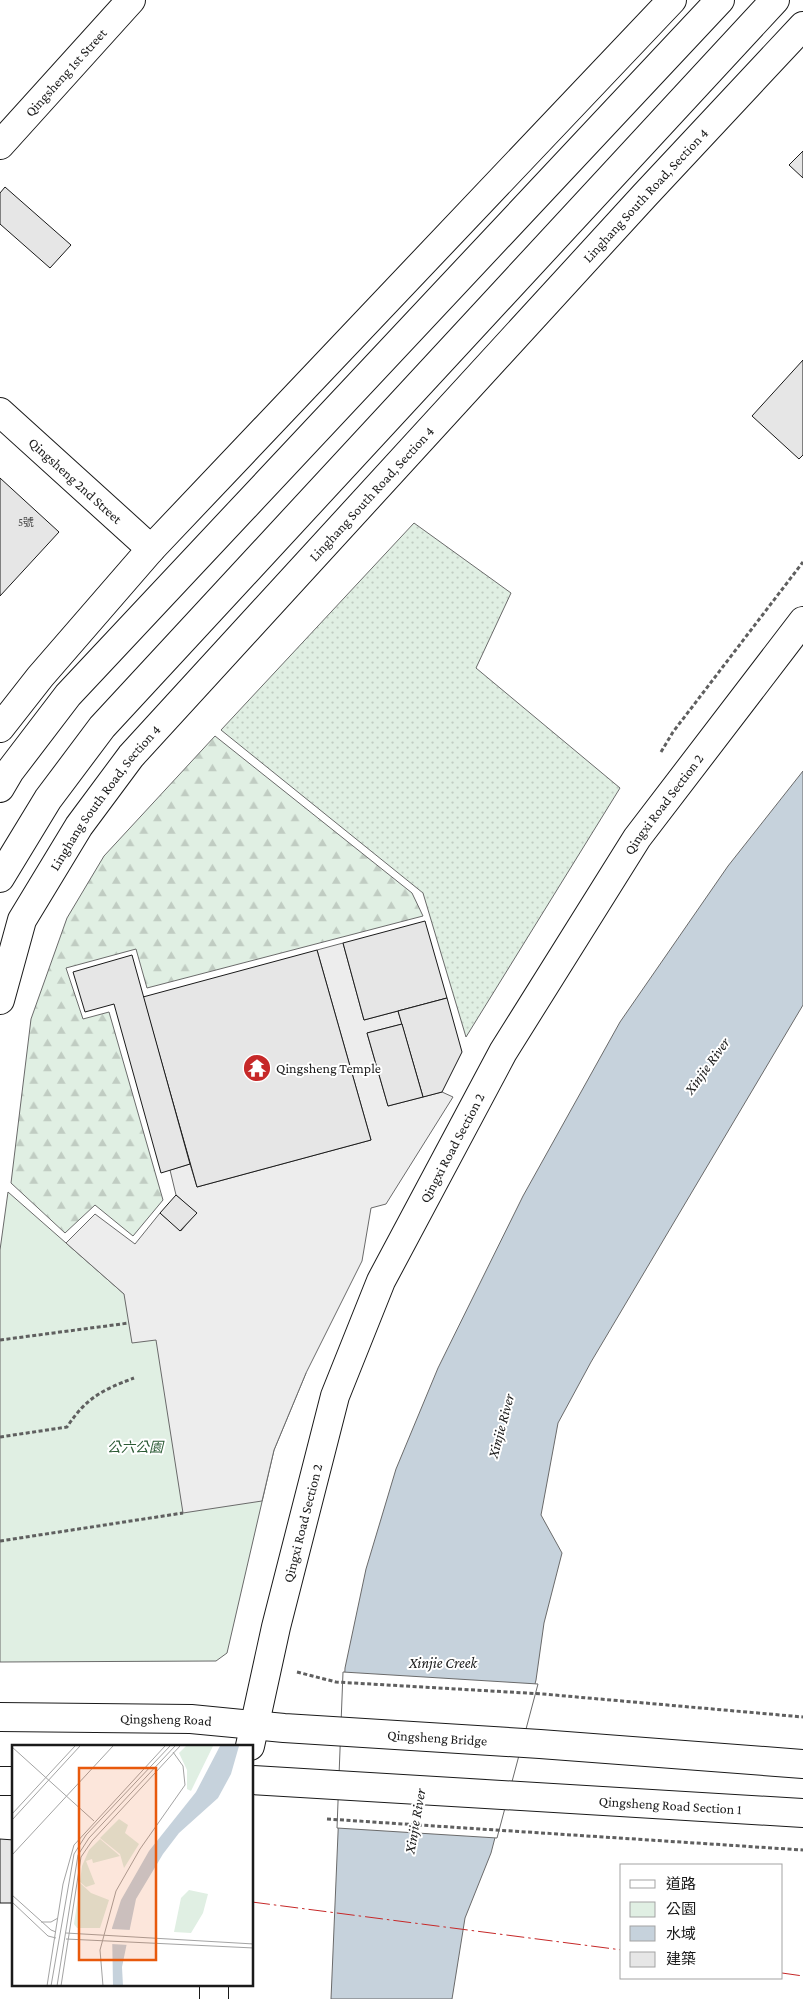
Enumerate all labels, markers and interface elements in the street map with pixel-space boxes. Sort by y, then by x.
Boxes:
street label: Qingsheng 1st Street [22,24,110,120]
street label: Linghang South Road, Section 4 [579,125,711,266]
street label: Linghang South Road, Section 4 [306,423,437,564]
street label: Qingsheng 2nd Street [26,434,126,527]
house number: 5號 [18,516,34,528]
street label: Linghang South Road, Section 4 [46,722,164,873]
street label: Qingxi Road Section 2 [621,750,707,857]
water label: Xinjie River [681,1034,734,1099]
temple icon: Qingsheng Temple [242,1053,272,1083]
place label: Qingsheng Temple [276,1060,381,1076]
street label: Qingxi Road Section 2 [416,1090,488,1205]
water label: Xinjie River [485,1391,518,1461]
park label: 公六公園 [107,1439,165,1455]
street label: Qingxi Road Section 2 [280,1462,325,1584]
water label: Xinjie Creek [408,1655,478,1672]
street label: Qingsheng Road [120,1710,213,1729]
street label: Qingsheng Bridge [387,1726,488,1749]
inset map [12,1745,254,1986]
water label: Xinjie River [401,1787,430,1856]
street label: Qingsheng Road Section 1 [598,1793,742,1817]
legend [620,1864,783,1979]
text: 道路 [666,1876,696,1892]
text: 公園 [666,1901,696,1917]
text: 水域 [666,1926,696,1942]
text: 建築 [666,1951,696,1967]

